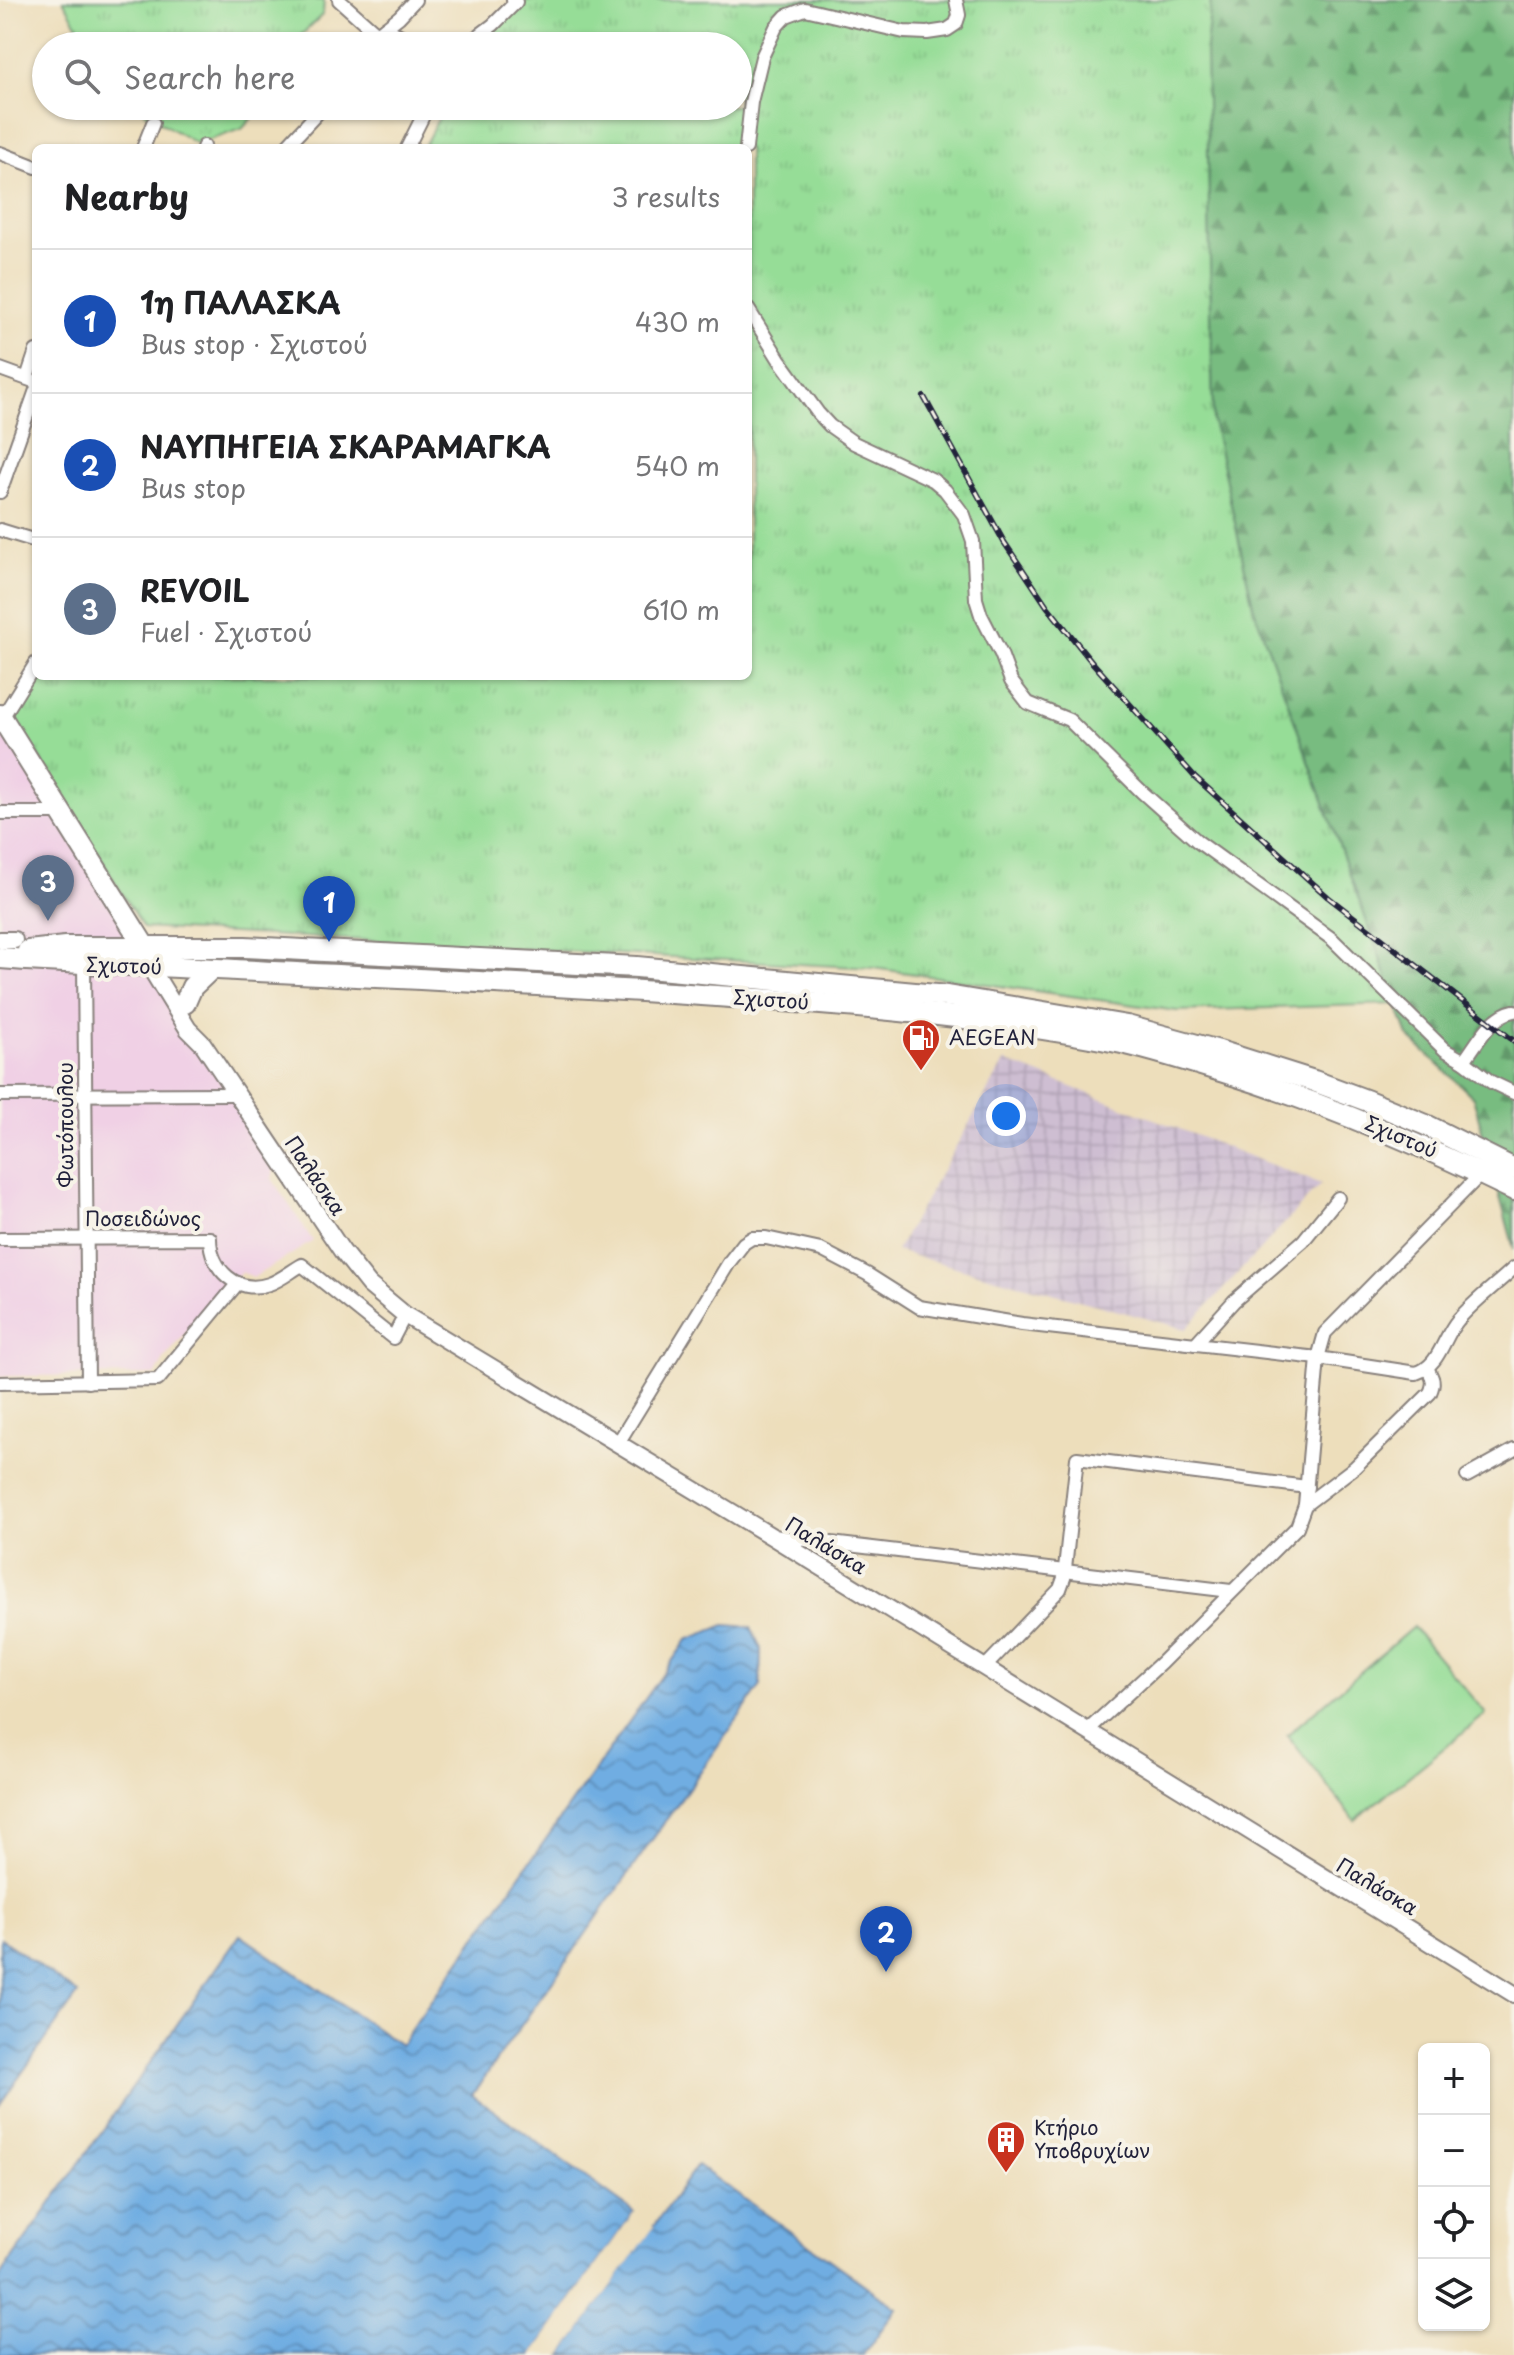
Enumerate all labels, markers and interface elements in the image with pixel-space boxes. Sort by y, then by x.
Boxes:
search box [32,32,752,120]
icon: search [60,54,104,98]
text: Search here [124,54,296,99]
text: Nearby [64,170,189,222]
text: 3 results [612,177,720,216]
text: 1η ΠΑΛΑΣΚΑ [140,279,341,324]
text: 1 [84,302,96,341]
text: 430 m [635,302,720,341]
text: Bus stop · Σχιστού [140,324,368,363]
text: ΝΑΥΠΗΓΕΙΑ ΣΚΑΡΑΜΑΓΚΑ [140,423,551,468]
text: 2 [81,446,99,485]
text: 540 m [634,446,720,485]
text: Bus stop [140,468,246,507]
text: REVOIL [140,567,250,612]
text: 3 [81,590,99,629]
text: 610 m [643,590,720,629]
text: Fuel · Σχιστού [140,612,312,651]
pin: 3 [22,855,74,921]
pin: 1 [303,876,355,942]
street label: Σχιστού [86,949,162,981]
street label: Σχιστού [732,981,810,1017]
fuel station icon: AEGEAN [900,1017,942,1072]
place label: AEGEAN [949,1022,1036,1052]
street label: Φωτόπουλου [50,1062,80,1188]
your location [986,1096,1026,1136]
street label: Σχιστού [1361,1107,1442,1165]
street label: Παλάσκα [278,1130,353,1221]
street label: Ποσειδώνος [85,1203,201,1233]
street label: Παλάσκα [780,1509,873,1581]
street label: Παλάσκα [1331,1850,1424,1922]
pin: 2 [860,1906,912,1972]
map controls [1418,2043,1490,2331]
button: + [1418,2043,1490,2115]
place label: Κτήριο Υποβρυχίων [1034,2112,1150,2165]
button: − [1418,2115,1490,2187]
building icon: Κτήριο Υποβρυχίων [985,2119,1027,2174]
button: locate [1418,2187,1490,2259]
button: layers [1418,2259,1490,2331]

